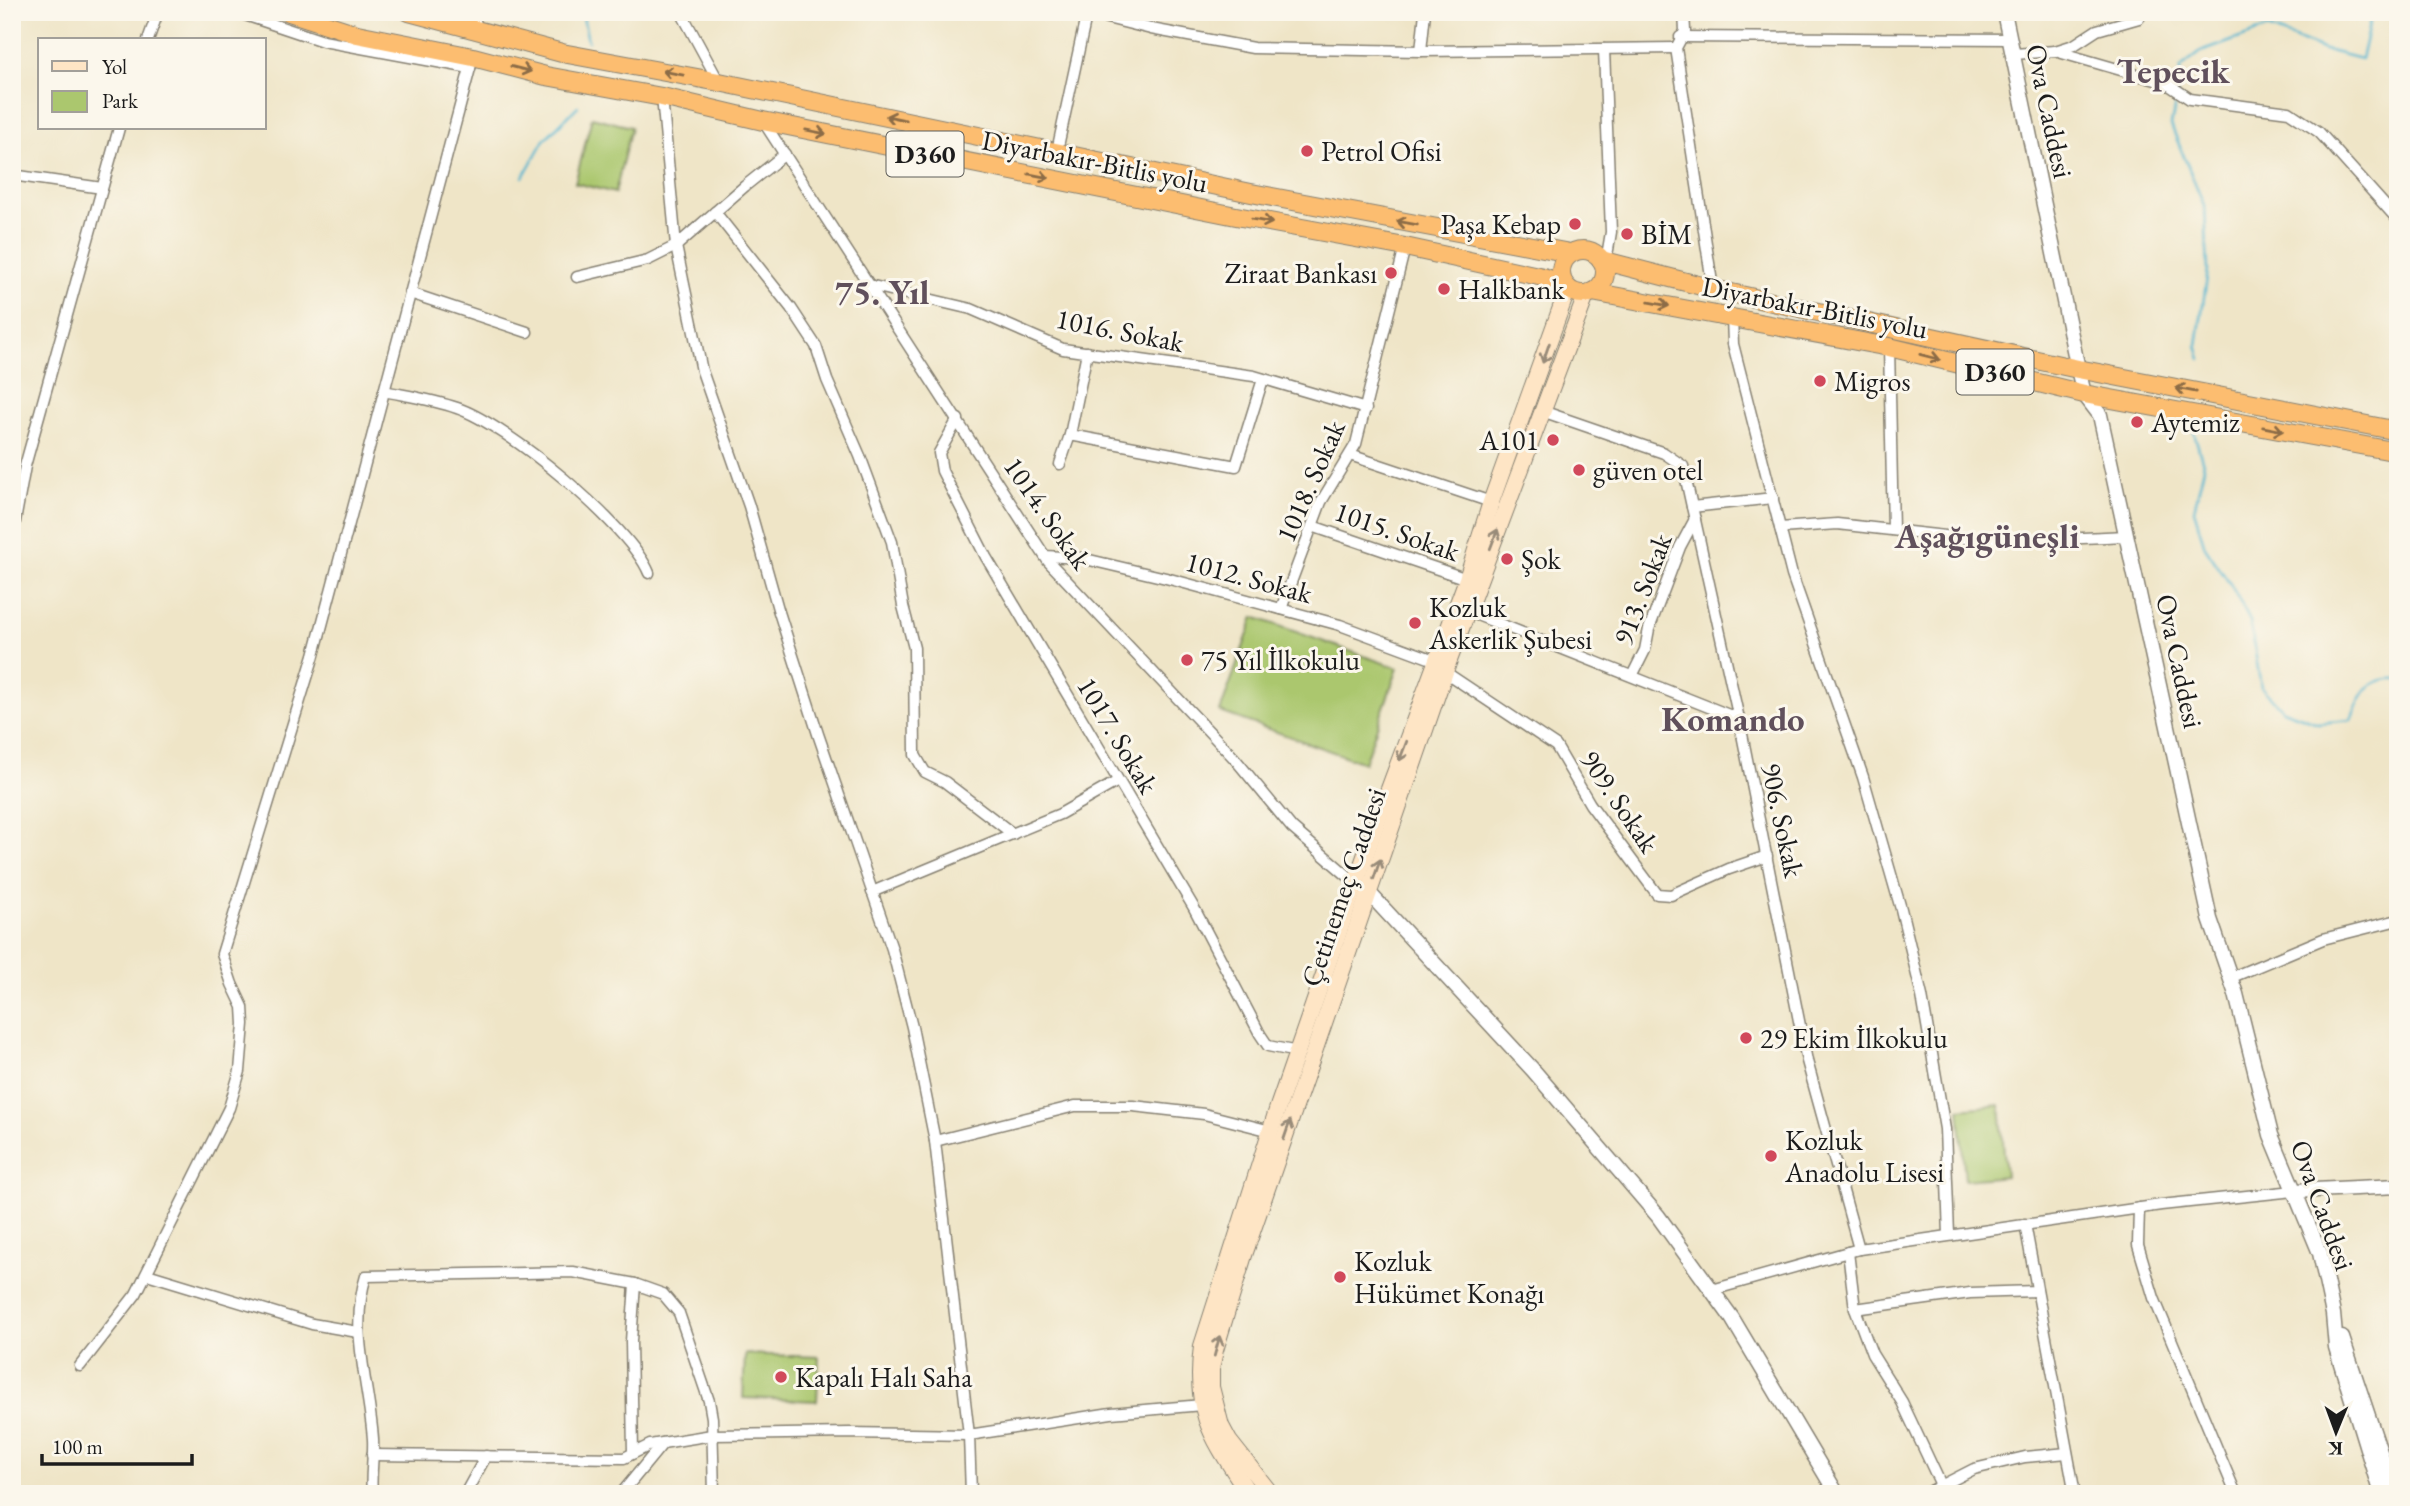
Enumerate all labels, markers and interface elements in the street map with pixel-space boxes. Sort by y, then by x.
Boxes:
legend [38,38,266,130]
street label: Ova Caddesi [2018,41,2082,181]
district label: Tepecik [2116,48,2230,93]
text: Yol [102,53,127,80]
one-way arrow [510,63,532,76]
one-way arrow [662,66,685,79]
text: Park [102,87,139,114]
one-way arrow [885,111,908,124]
street label: Diyarbakır-Bitlis yolu [979,121,1211,201]
one-way arrow [804,125,827,139]
road number: D360 [886,132,964,176]
place label: Petrol Ofisi [1321,133,1442,169]
marker: Petrol Ofisi [1299,143,1315,159]
one-way arrow [1027,170,1050,184]
place label: Paşa Kebap [1440,206,1561,242]
one-way arrow [1250,215,1273,228]
one-way arrow [1396,216,1419,229]
marker: Paşa Kebap [1567,216,1583,232]
place label: BİM [1641,216,1692,252]
marker: BİM [1619,226,1635,242]
place label: Ziraat Bankası [1225,255,1377,291]
marker: Ziraat Bankası [1383,265,1399,281]
street label: Diyarbakır-Bitlis yolu [1699,267,1931,347]
district label: 75. Yıl [835,269,929,314]
place label: Halkbank [1458,271,1566,307]
marker: Halkbank [1436,281,1452,297]
one-way arrow [1647,297,1670,311]
street label: 1016. Sokak [1053,300,1188,360]
one-way arrow [1539,341,1551,363]
road number: D360 [1956,350,2034,394]
one-way arrow [1918,351,1941,364]
place label: Migros [1834,363,1911,399]
marker: Migros [1812,373,1828,389]
one-way arrow [2175,383,2198,397]
place label: Aytemiz [2150,404,2240,440]
street label: 1018. Sokak [1267,414,1353,548]
marker: Aytemiz [2129,414,2145,430]
place label: A101 [1478,422,1539,458]
one-way arrow [2261,423,2284,436]
marker: A101 [1545,432,1561,448]
street label: 1014. Sokak [996,450,1100,577]
place label: güven otel [1593,452,1703,488]
marker: güven otel [1571,462,1587,478]
street label: 1015. Sokak [1330,493,1465,569]
district label: Aşağıgüneşli [1893,513,2080,558]
street label: 913. Sokak [1604,527,1680,650]
one-way arrow [1489,528,1502,550]
place label: Şok [1521,541,1561,577]
street label: 1012. Sokak [1182,543,1317,611]
marker: Şok [1499,551,1515,567]
place label: Kozluk Askerlik Şubesi [1428,589,1592,657]
street label: Ova Caddesi [2148,591,2212,731]
marker: Kozluk Askerlik Şubesi [1407,615,1423,631]
place label: 75 Yıl İlkokulu [1201,642,1360,678]
marker: 75 Yıl İlkokulu [1179,652,1195,668]
street label: 1017. Sokak [1069,670,1167,801]
district label: Komando [1661,696,1805,741]
one-way arrow [1396,740,1408,762]
street label: 909. Sokak [1573,743,1668,860]
street label: 906. Sokak [1753,759,1813,881]
street label: Çetinemeç Caddesi [1292,783,1394,991]
one-way arrow [1372,858,1384,880]
place label: 29 Ekim İlkokulu [1760,1020,1948,1056]
marker: 29 Ekim İlkokulu [1738,1030,1754,1046]
one-way arrow [1282,1120,1294,1142]
place label: Kozluk Anadolu Lisesi [1784,1122,1944,1190]
street label: Ova Caddesi [2283,1135,2363,1275]
marker: Kozluk Anadolu Lisesi [1763,1148,1779,1164]
place label: Kozluk Hükümet Konağı [1354,1243,1544,1311]
marker: Kozluk Hükümet Konağı [1332,1269,1348,1285]
one-way arrow [1211,1335,1224,1357]
place label: Kapalı Halı Saha [795,1359,973,1395]
marker: Kapalı Halı Saha [773,1369,789,1385]
north arrow [2302,1398,2372,1468]
scale bar [42,1422,192,1466]
text: 100 m [52,1433,103,1460]
text: K [2328,1436,2343,1461]

